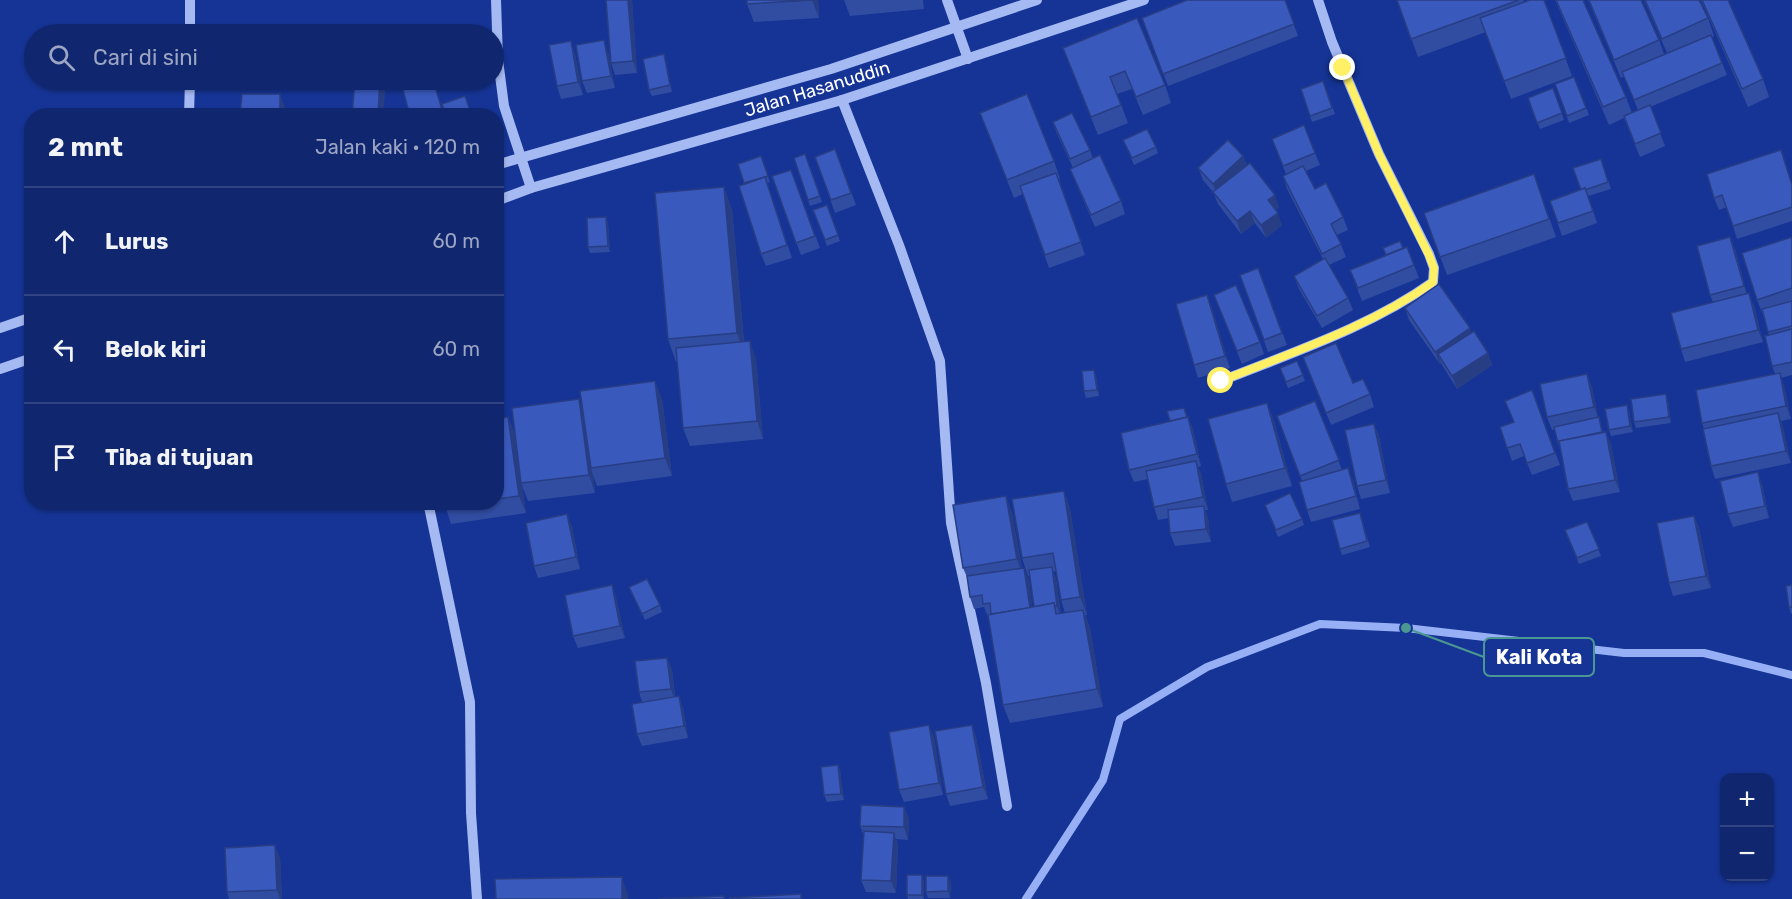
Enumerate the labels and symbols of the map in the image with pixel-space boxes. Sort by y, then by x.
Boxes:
route end [1329,54,1355,80]
street label: Jalan Hasanuddin [741,56,893,122]
route start [1207,367,1233,393]
callout: Kali Kota [1484,638,1594,676]
text: Kali Kota [1496,645,1582,669]

